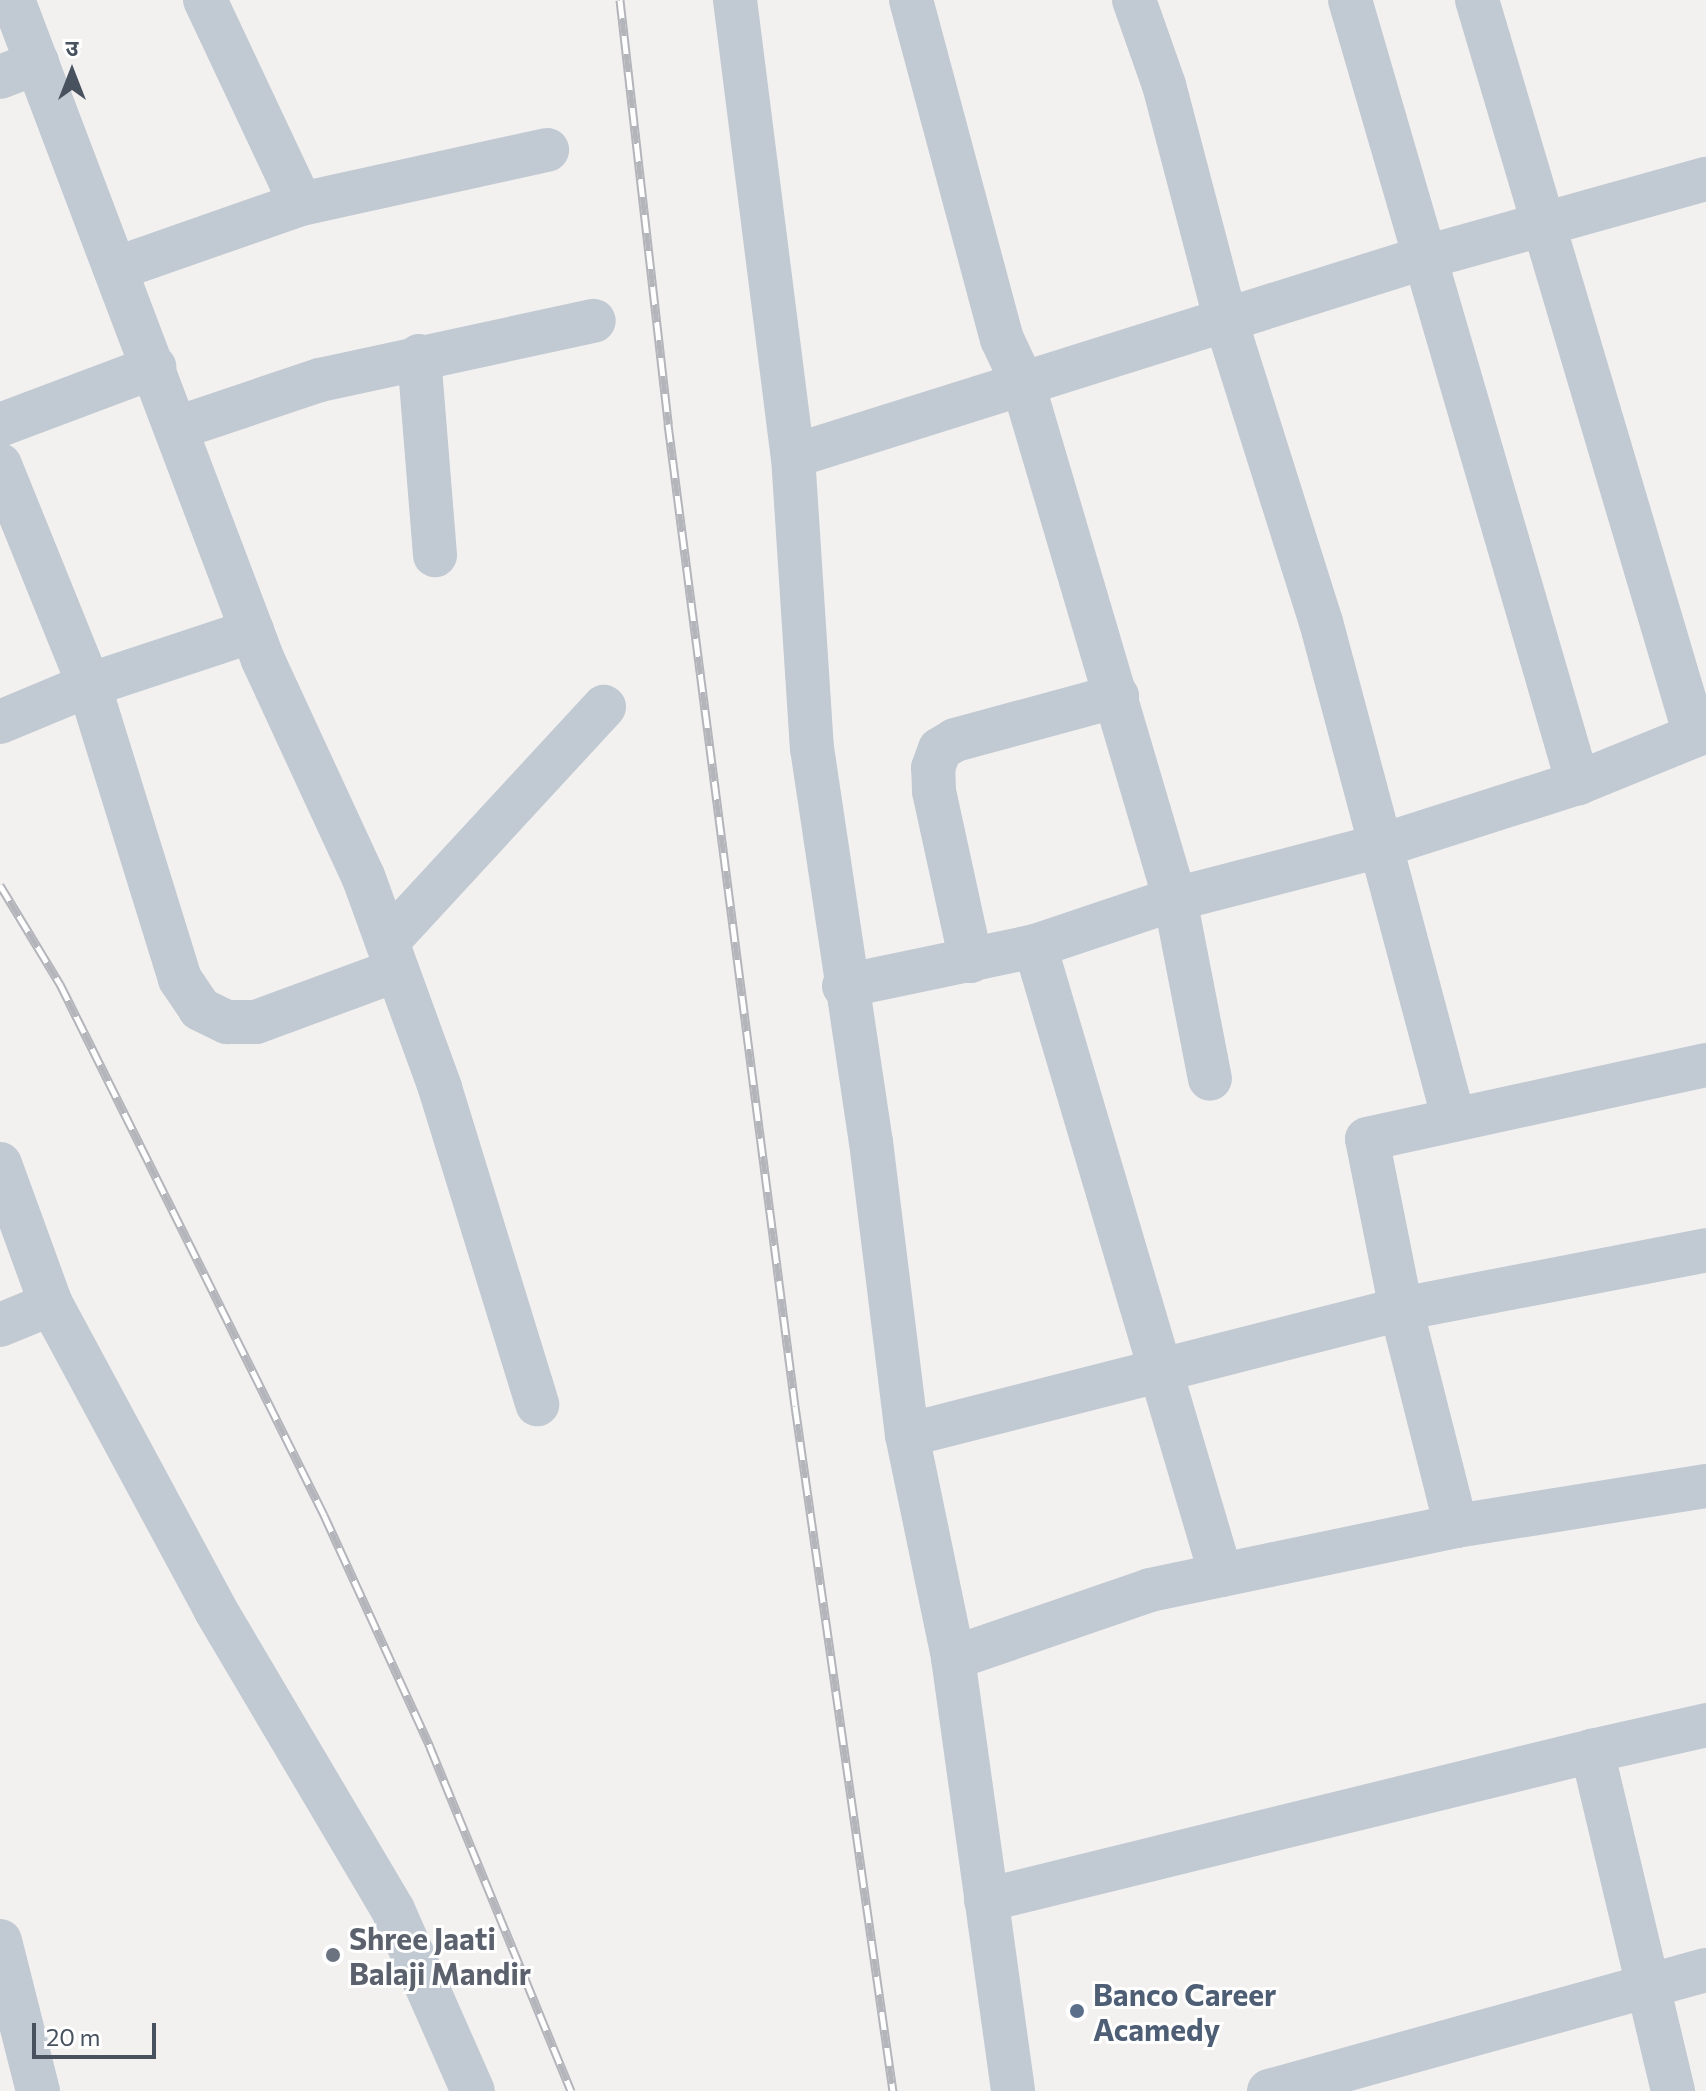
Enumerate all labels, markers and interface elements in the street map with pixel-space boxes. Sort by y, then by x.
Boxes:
north arrow [32,32,112,112]
text: उ [66,34,78,61]
place label: Shree Jaati Balaji Mandir [349,1920,531,1990]
marker: Shree Jaati Balaji Mandir [324,1946,342,1964]
place label: Banco Career Acamedy [1093,1976,1276,2046]
marker: Banco Career Acamedy [1068,2002,1086,2020]
scale bar [36,2007,160,2057]
text: 20 m [46,2022,100,2051]

